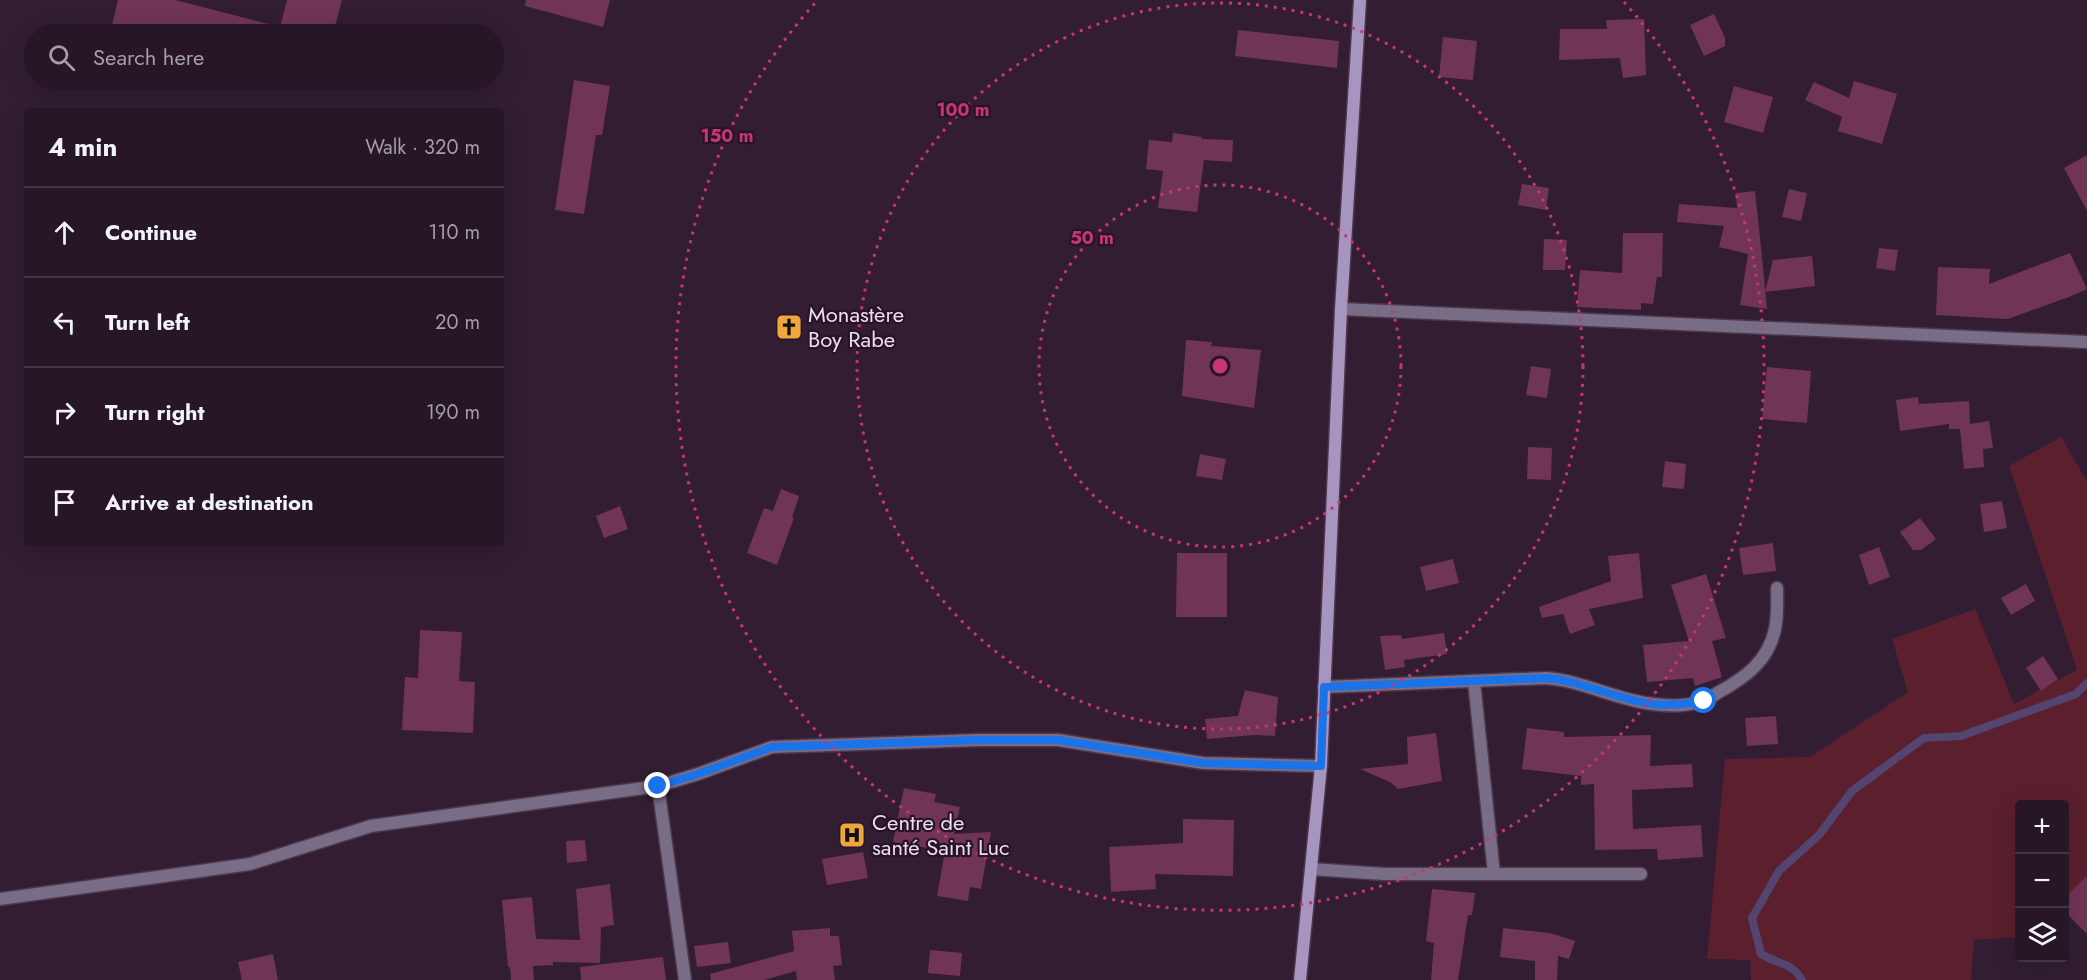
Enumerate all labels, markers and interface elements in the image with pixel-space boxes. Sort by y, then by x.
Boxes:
search box [24,24,504,90]
icon: search [45,41,78,74]
text: Search here [93,41,204,73]
text: 100 m [936,97,990,123]
text: 150 m [701,123,753,149]
text: 4 min [48,128,117,166]
text: Walk · 320 m [365,133,480,162]
icon: ahead [48,216,81,249]
text: Continue [105,216,197,248]
text: 110 m [428,218,480,247]
text: 50 m [1070,225,1114,251]
place label: Monastère Boy Rabe [808,298,904,355]
icon: left [48,306,81,339]
text: Turn left [105,306,190,338]
text: 20 m [435,308,480,337]
church icon: Monastère Boy Rabe [774,312,804,342]
centre of rings [1210,356,1230,376]
icon: right [48,396,81,429]
text: Turn right [105,396,205,428]
text: 190 m [426,398,480,427]
icon: arrive [48,486,81,519]
text: Arrive at destination [105,486,314,518]
route start [1690,687,1716,713]
route end [644,772,670,798]
map controls [2015,800,2069,962]
button: + [2015,800,2069,854]
place label: Centre de santé Saint Luc [872,806,1010,863]
hospital icon: Centre de santé Saint Luc [837,820,867,850]
button: − [2015,854,2069,908]
button: layers [2015,908,2069,962]

